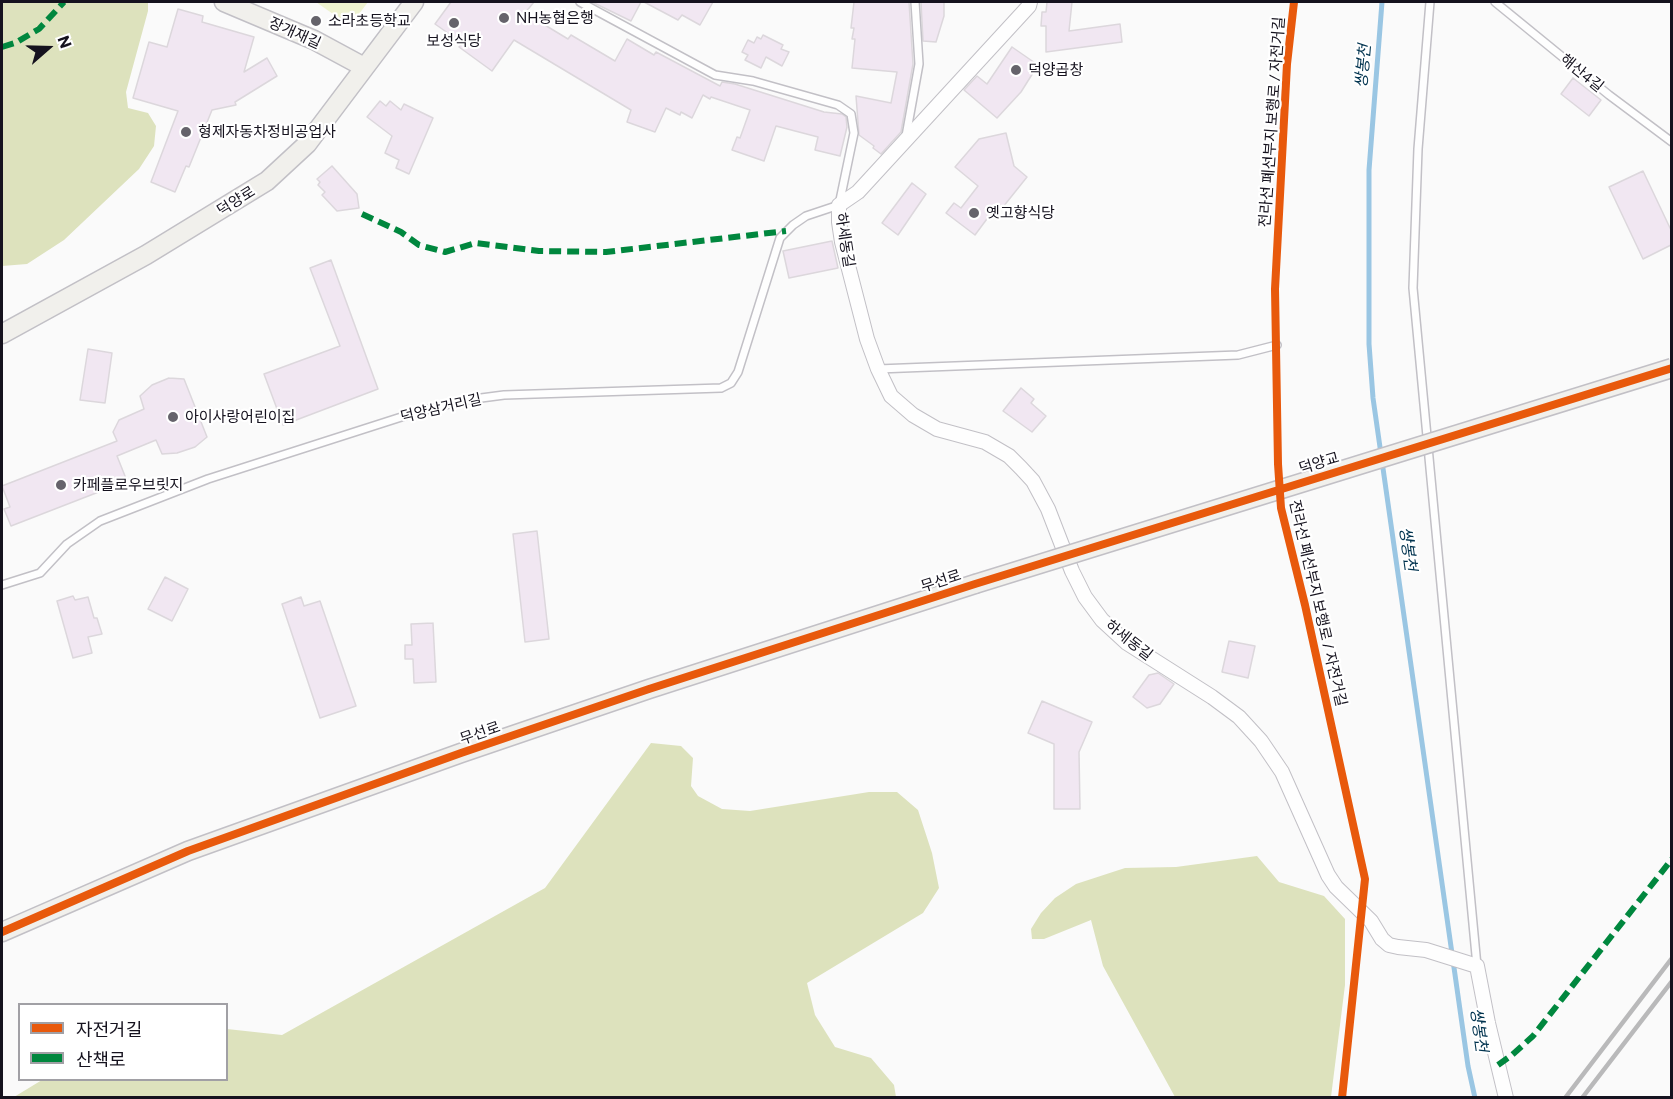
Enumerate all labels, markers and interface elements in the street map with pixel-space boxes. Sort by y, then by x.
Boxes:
place label: NH농협은행 [516,9,594,27]
marker: NH농협은행 [497,11,511,25]
place label: 소라초등학교 [328,12,411,30]
street label: 장개재길 [266,14,324,52]
marker: 소라초등학교 [309,14,323,28]
marker: 보성식당 [447,16,461,30]
street label: 전라선 폐선부지 보행로 / 자전거길 [1256,16,1288,228]
north arrow [18,18,78,78]
place label: 보성식당 [426,32,482,50]
text: N [54,33,76,51]
water label: 쌍봉천 [1352,43,1374,89]
street label: 해산4길 [1557,50,1607,96]
place label: 덕양곱창 [1028,61,1083,79]
marker: 덕양곱창 [1009,63,1023,77]
place label: 형제자동차정비공업사 [198,123,336,141]
marker: 형제자동차정비공업사 [179,125,193,139]
street label: 덕양로 [214,182,258,220]
place label: 옛고향식당 [986,204,1055,222]
marker: 옛고향식당 [967,206,981,220]
street label: 하세동길 [832,211,858,269]
street label: 덕양삼거리길 [399,390,483,426]
place label: 아이사랑어린이집 [185,408,295,426]
marker: 아이사랑어린이집 [166,410,180,424]
street label: 덕양교 [1297,448,1341,478]
place label: 카페플로우브릿지 [73,476,183,494]
marker: 카페플로우브릿지 [54,478,68,492]
street label: 전라선 폐선부지 보행로 / 자전거길 [1285,498,1351,708]
water label: 쌍봉천 [1395,526,1421,572]
street label: 무선로 [919,566,963,596]
street label: 하세동길 [1102,616,1156,664]
street label: 무선로 [457,718,503,748]
legend [18,1003,228,1081]
water label: 쌍봉천 [1466,1007,1492,1053]
text: 자전거길 [76,1018,142,1040]
text: 산책로 [76,1048,126,1070]

